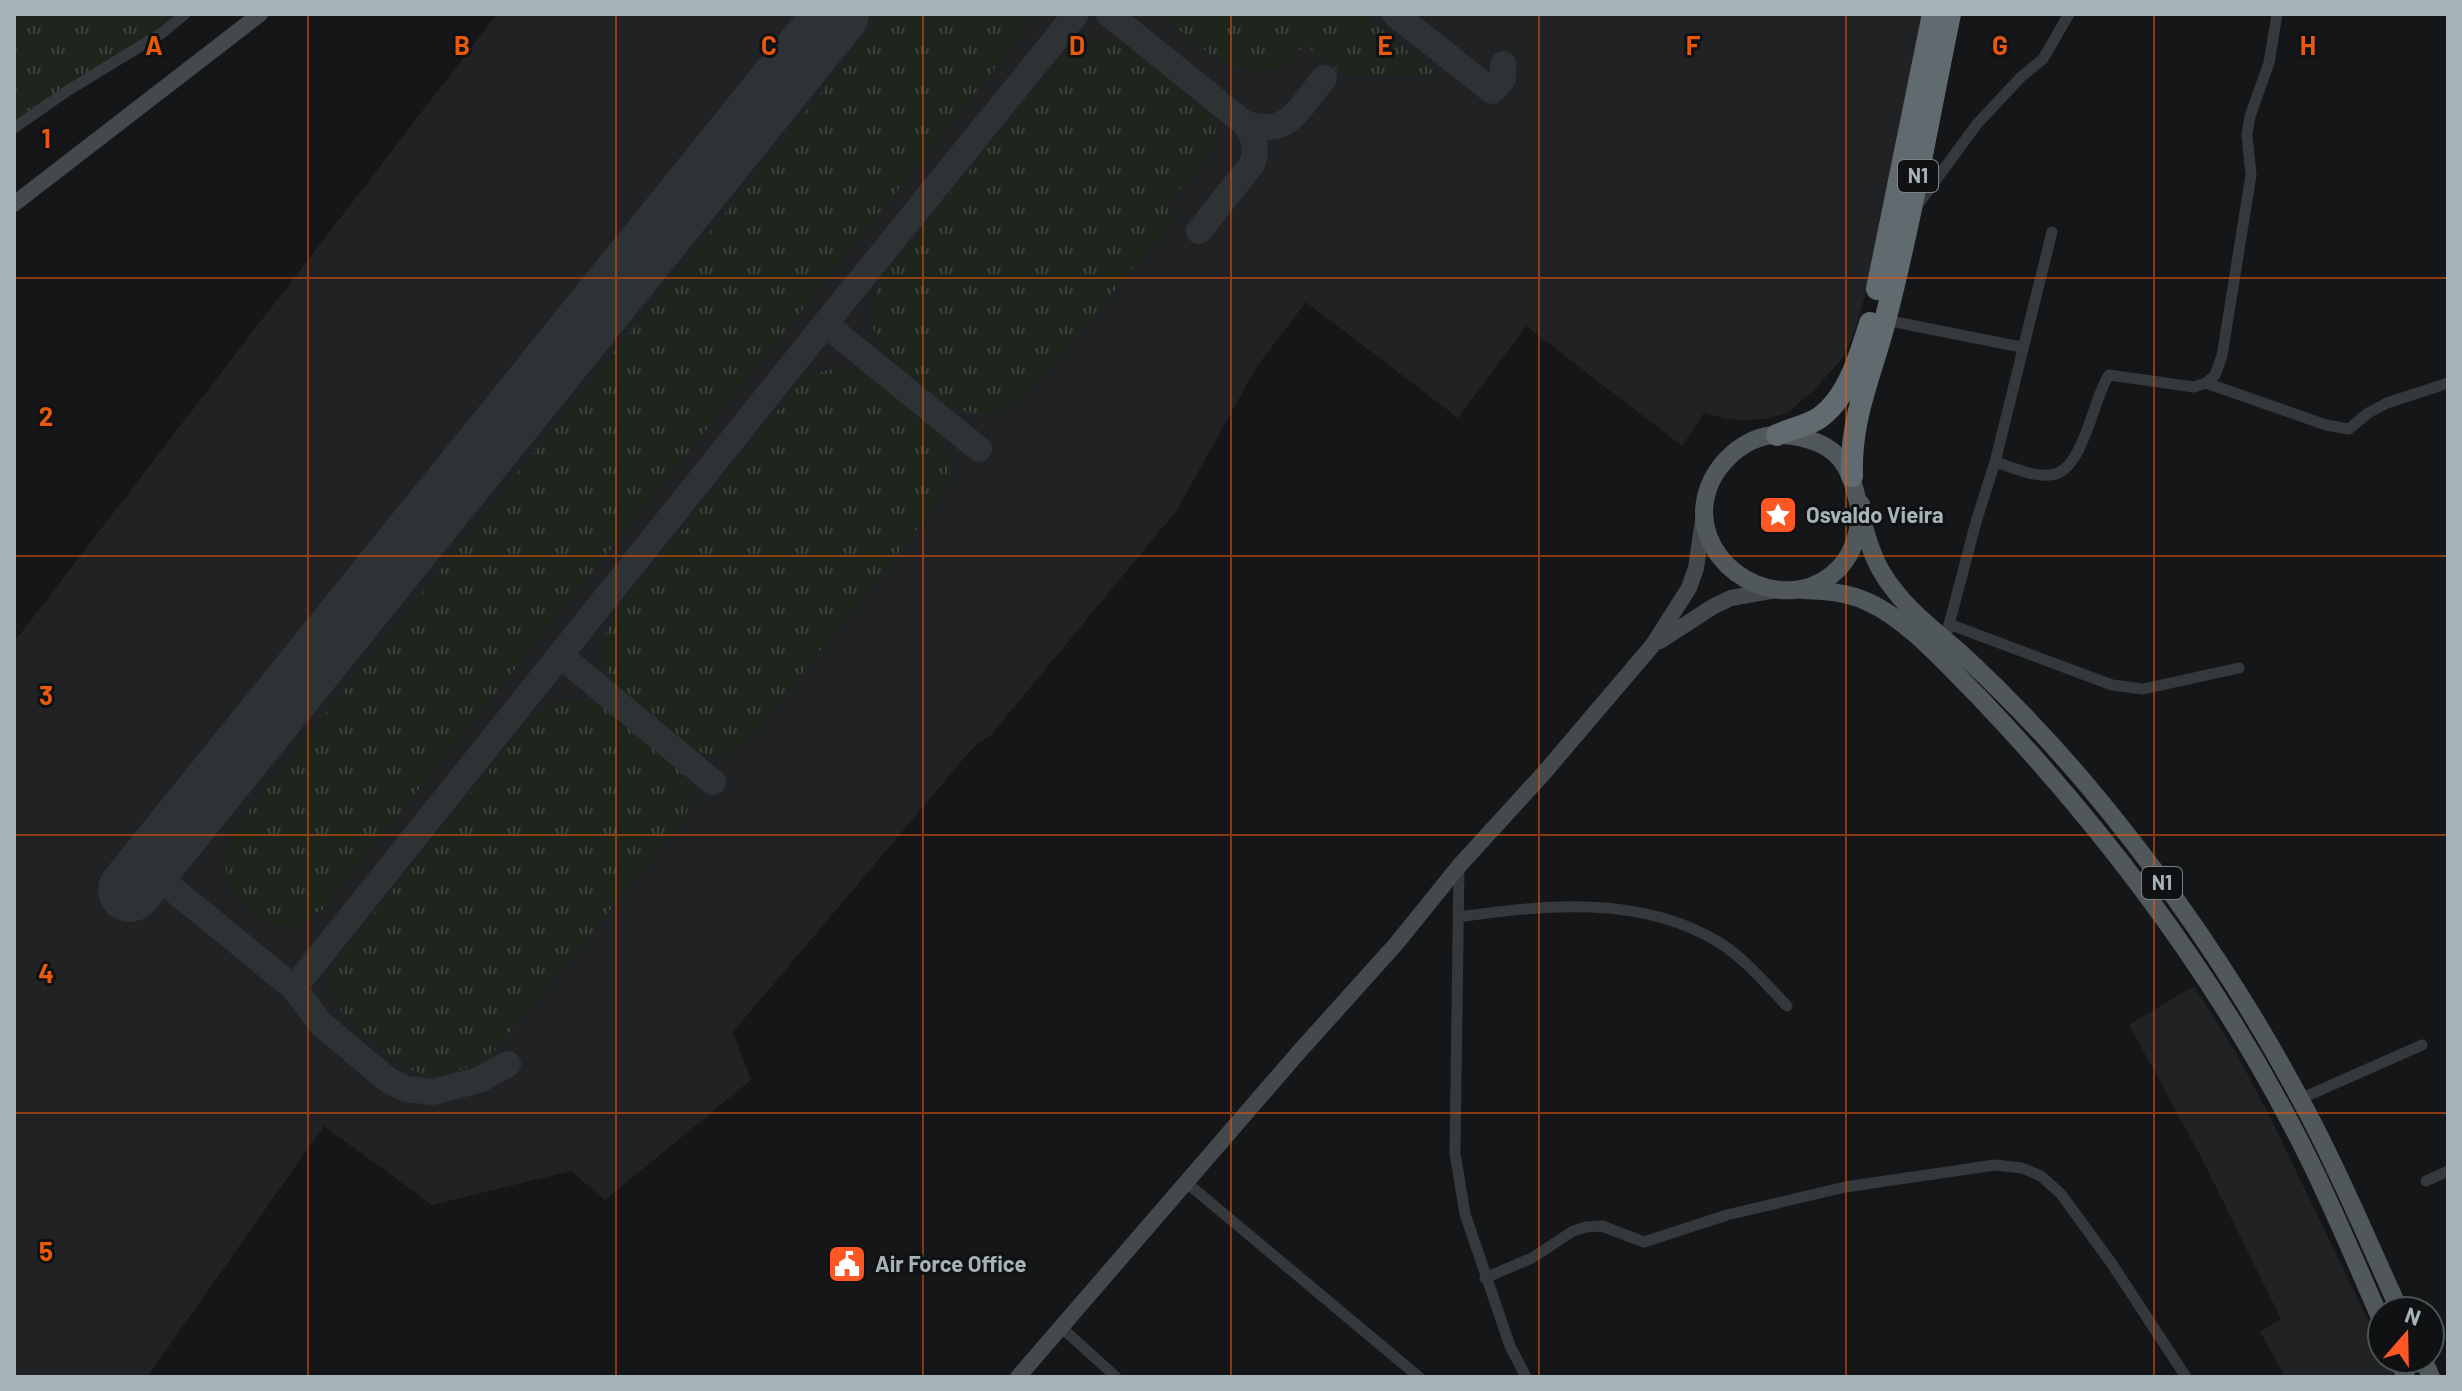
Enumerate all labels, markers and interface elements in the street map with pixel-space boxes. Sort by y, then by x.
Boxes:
text: A [145,29,163,60]
text: B [454,29,470,60]
text: C [761,29,777,60]
text: D [1069,29,1085,60]
text: E [1377,29,1393,60]
text: F [1686,29,1701,60]
text: G [1992,29,2008,60]
text: H [2300,29,2316,60]
text: 1 [41,122,51,153]
road number: N1 [1898,160,1938,192]
text: 2 [39,400,53,431]
place icon: Osvaldo Vieira [1757,494,1799,536]
place label: Osvaldo Vieira [1806,501,1944,527]
text: 3 [39,679,53,710]
road number: N1 [2142,867,2182,899]
text: 4 [38,957,54,988]
text: 5 [39,1235,53,1266]
public building icon: Air Force Office [826,1243,868,1285]
place label: Air Force Office [875,1250,1026,1276]
north arrow [2366,1295,2446,1375]
text: N [2402,1301,2425,1330]

